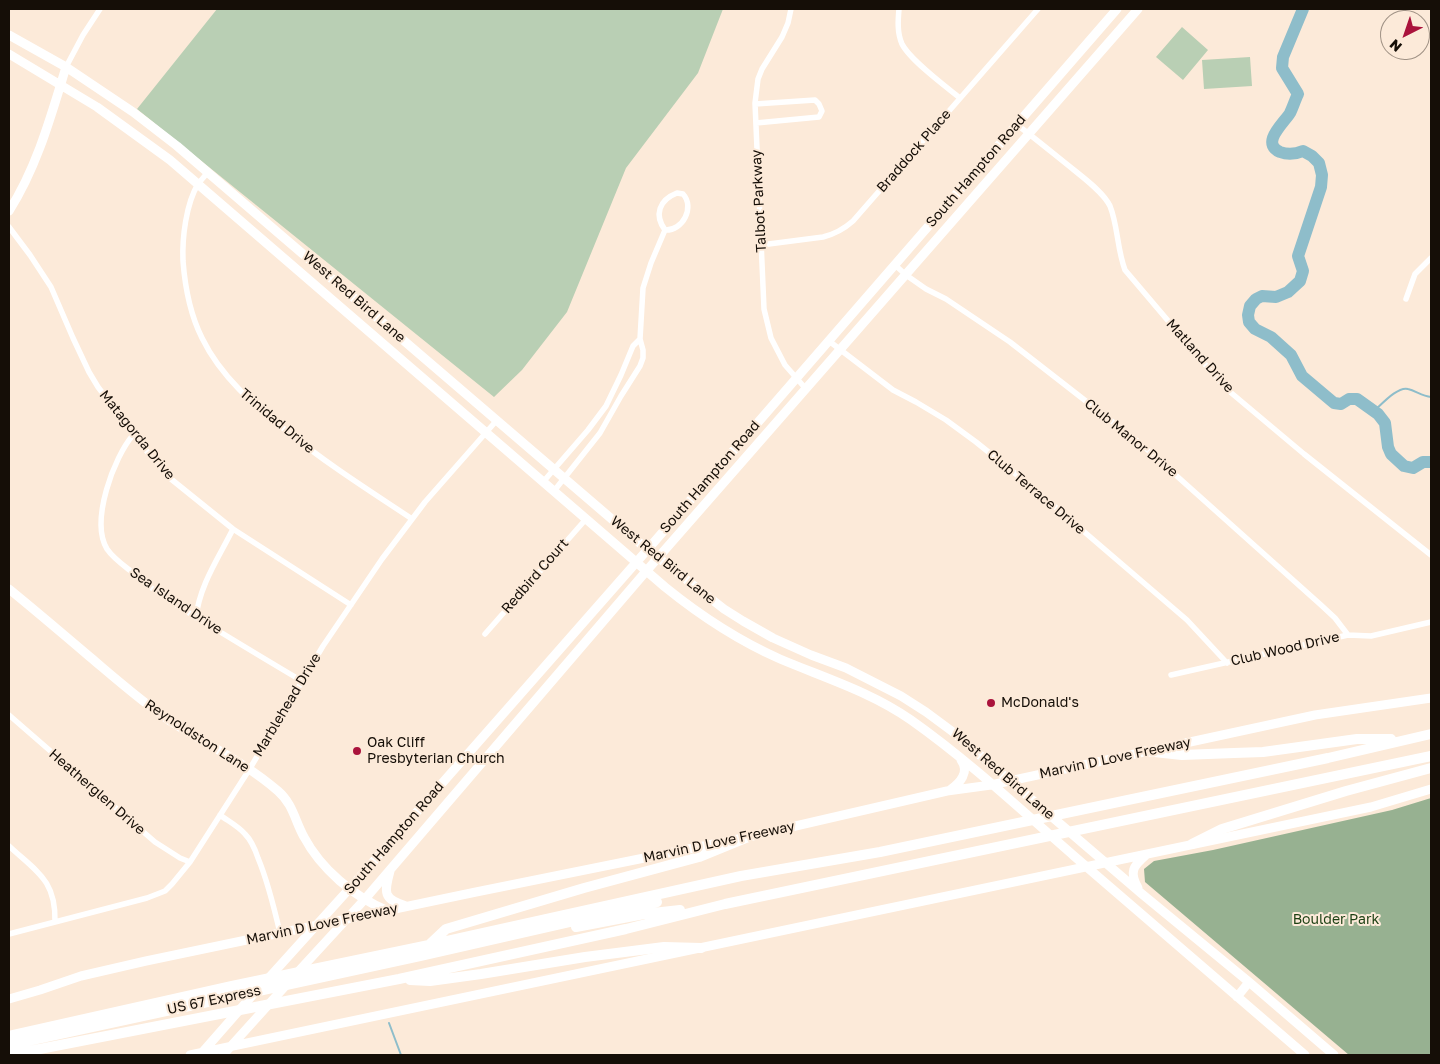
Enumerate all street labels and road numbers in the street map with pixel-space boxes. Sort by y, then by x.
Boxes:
street label: Braddock Place [873,106,955,196]
street label: South Hampton Road [923,111,1029,231]
street label: Talbot Parkway [748,149,770,253]
street label: West Red Bird Lane [299,248,409,346]
street label: Matland Drive [1163,316,1237,396]
street label: Trinidad Drive [236,385,318,457]
street label: Matagorda Drive [96,387,178,483]
street label: Club Manor Drive [1081,395,1181,481]
street label: South Hampton Road [657,417,763,537]
street label: Club Terrace Drive [984,446,1088,538]
street label: West Red Bird Lane [607,512,719,608]
street label: Redbird Court [498,535,572,617]
street label: Sea Island Drive [126,564,226,638]
street label: Club Wood Drive [1229,628,1341,670]
street label: Marblehead Drive [249,650,325,760]
street label: Reynoldston Lane [142,696,252,776]
street label: West Red Bird Lane [948,725,1058,823]
street label: Marvin D Love Freeway [1038,734,1192,782]
street label: Heatherglen Drive [45,746,149,838]
street label: South Hampton Road [341,778,447,898]
street label: Marvin D Love Freeway [642,818,796,866]
street label: Marvin D Love Freeway [245,900,399,948]
street label: US 67 Express [166,982,262,1018]

